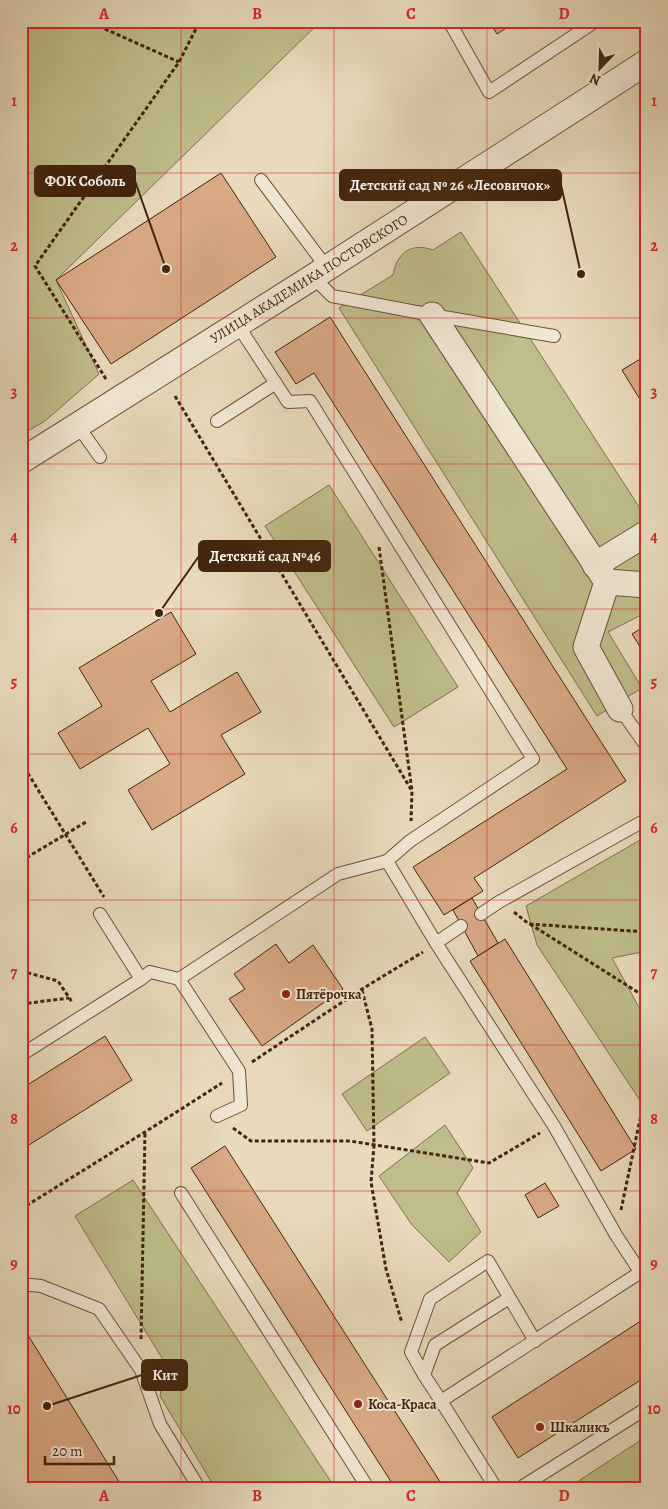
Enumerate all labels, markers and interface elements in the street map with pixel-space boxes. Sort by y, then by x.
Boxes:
text: A [98,3,110,25]
text: B [252,3,262,25]
text: C [406,3,416,25]
text: D [558,3,570,25]
north arrow [576,42,626,92]
text: N [587,69,604,90]
text: 1 [11,90,17,112]
text: 1 [651,90,657,112]
callout: ФОК Соболь [35,166,135,196]
callout: Детский сад № 26 «Лесовичок» [340,170,561,200]
text: ФОК Соболь [45,171,125,191]
text: Детский сад № 26 «Лесовичок» [350,175,550,195]
street label: УЛИЦА АКАДЕМИКА ПОСТОВСКОГО [206,210,412,348]
text: 2 [10,235,18,257]
text: 2 [650,235,658,257]
text: 3 [11,381,18,403]
text: 3 [651,381,658,403]
text: 4 [10,526,18,548]
text: 4 [650,526,658,548]
callout: Детский сад №46 [199,541,330,571]
text: Детский сад №46 [209,546,321,566]
text: 5 [11,671,18,693]
text: 5 [651,671,658,693]
text: 6 [10,817,18,839]
text: 6 [650,817,658,839]
text: 7 [11,962,18,984]
text: 7 [651,962,658,984]
place label: Пятёрочка [296,985,362,1004]
marker: Пятёрочка [280,988,292,1000]
text: 8 [10,1108,18,1130]
text: 8 [650,1108,658,1130]
text: 9 [10,1253,18,1275]
text: 9 [650,1253,658,1275]
callout: Кит [142,1360,187,1390]
text: Кит [152,1365,178,1385]
place label: Коса-Краса [368,1395,437,1414]
text: 10 [7,1398,21,1420]
marker: Коса-Краса [352,1398,364,1410]
text: 10 [647,1398,661,1420]
place label: Шкаликъ [550,1418,610,1437]
marker: Шкаликъ [534,1421,546,1433]
scale bar [45,1434,114,1466]
text: 20 m [52,1441,83,1461]
text: A [98,1485,110,1507]
text: B [252,1485,262,1507]
text: C [406,1485,416,1507]
text: D [558,1485,570,1507]

